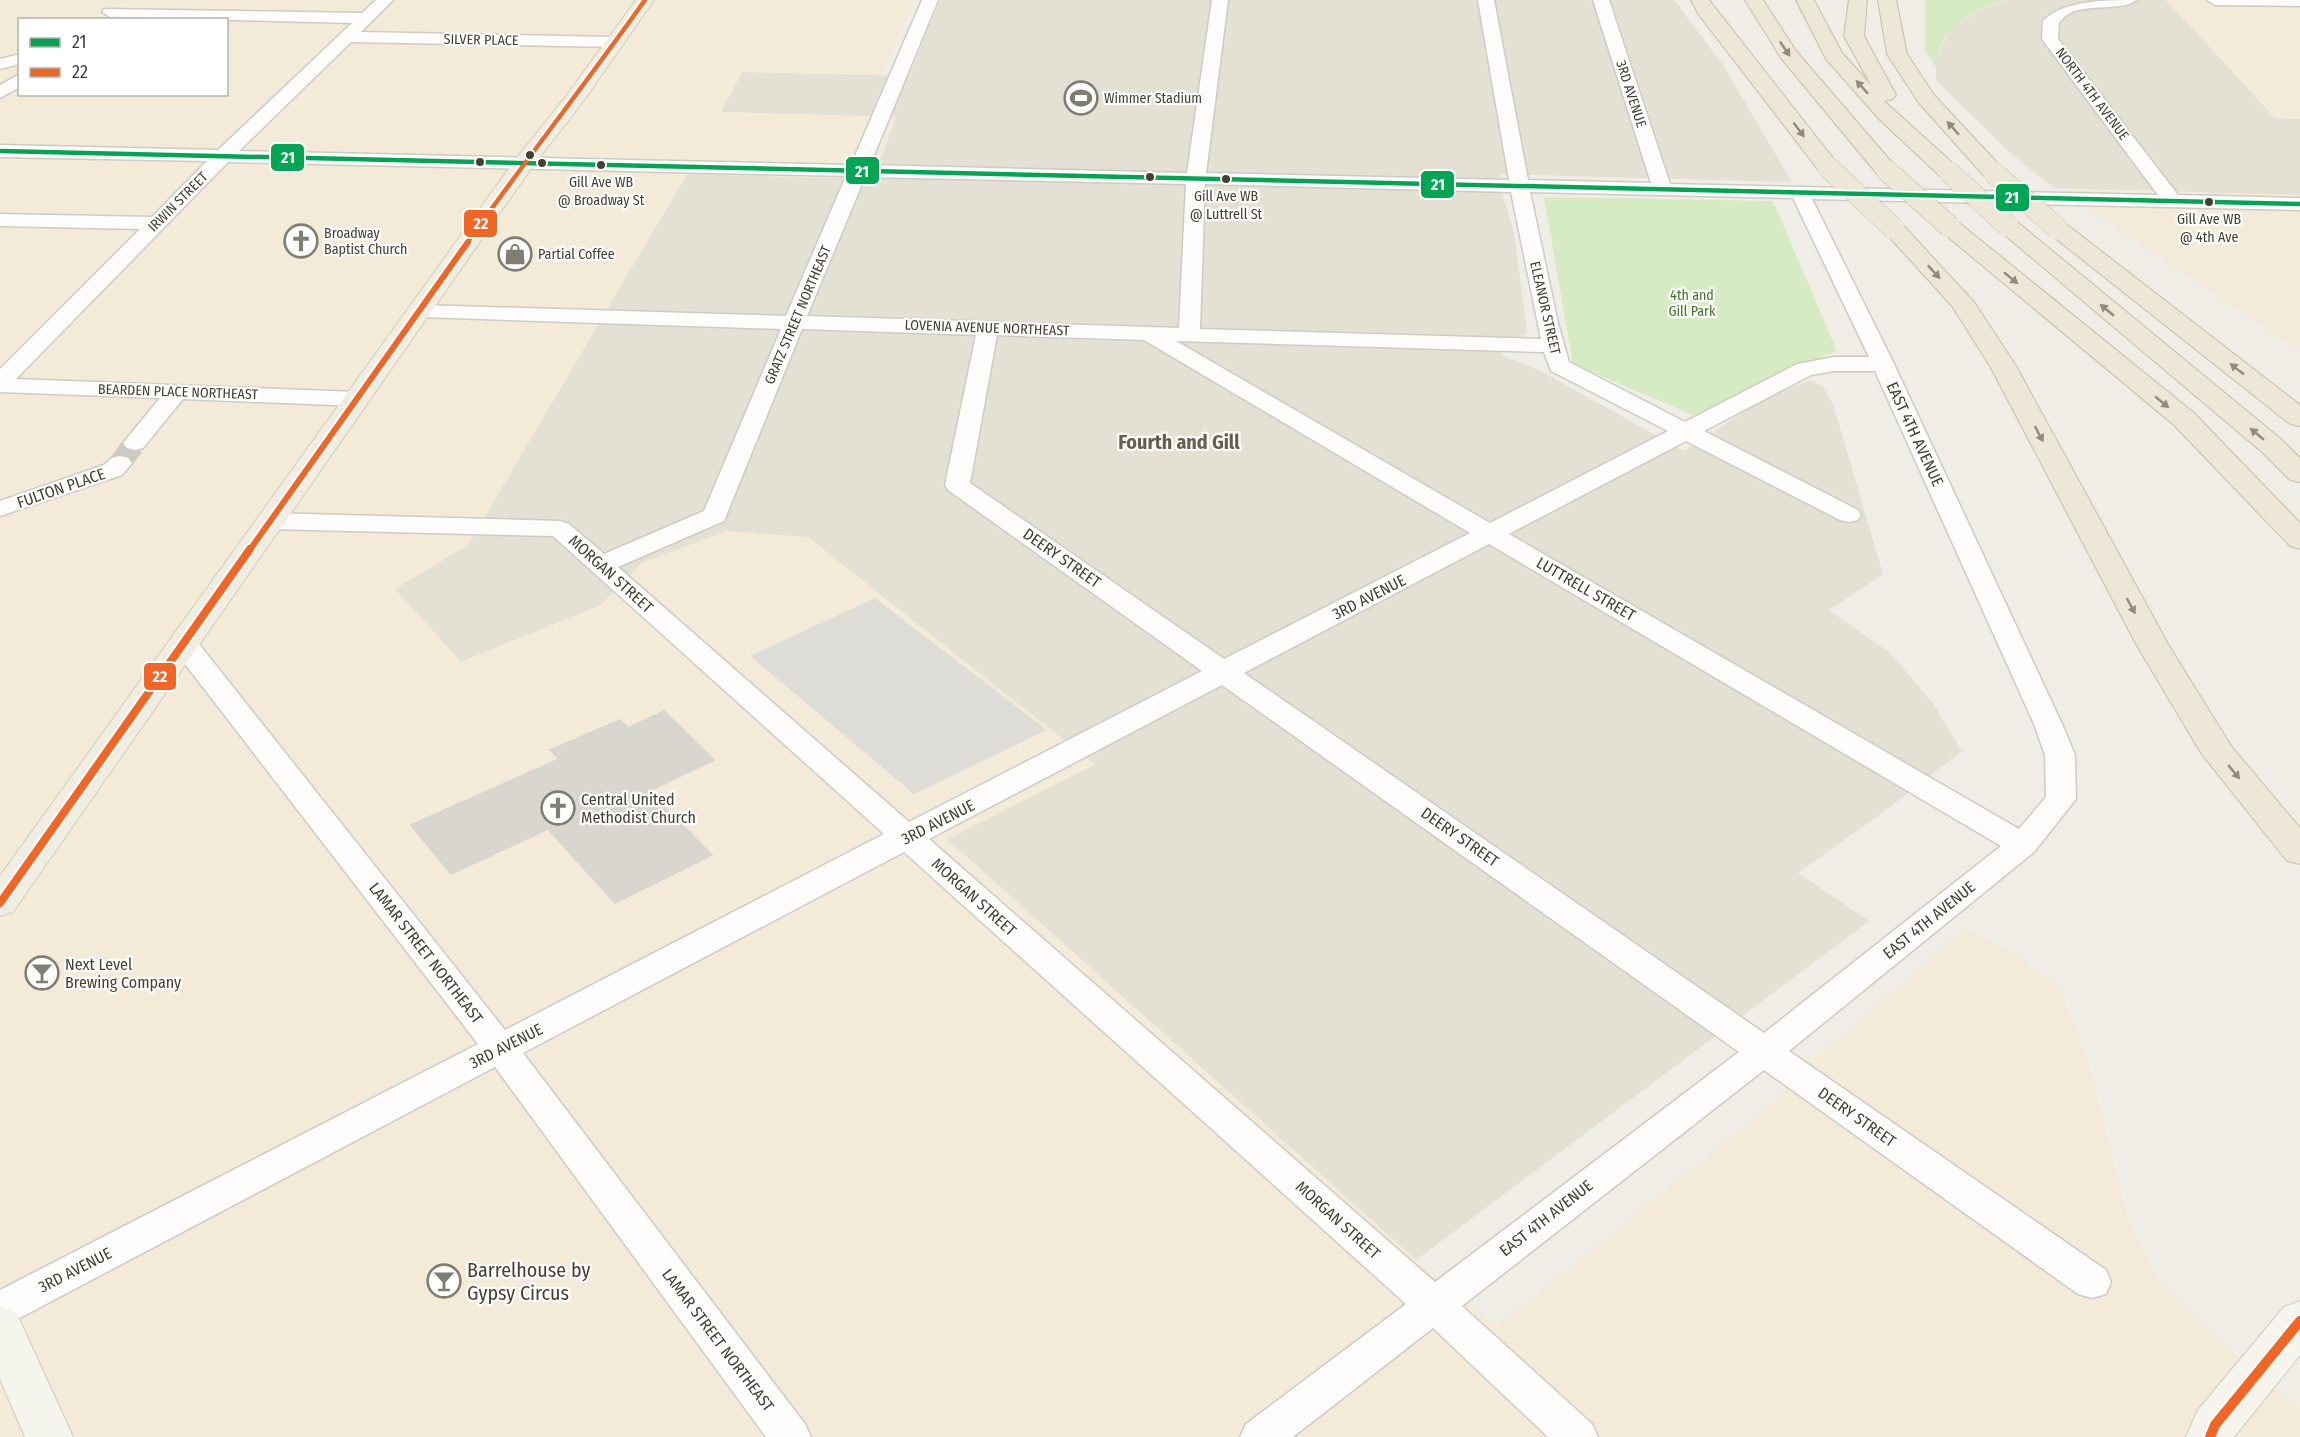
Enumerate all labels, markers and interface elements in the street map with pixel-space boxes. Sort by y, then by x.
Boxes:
legend [18,18,228,96]
text: 21 [72,31,87,53]
street label: SILVER PLACE [443,31,519,49]
one-way arrow [1780,41,1791,58]
street label: NORTH 4TH AVENUE [2052,44,2133,144]
street label: 3RD AVENUE [1612,58,1650,130]
text: 22 [72,61,88,83]
sports icon: Wimmer Stadium [1063,80,1099,116]
one-way arrow [1855,80,1869,95]
place label: Wimmer Stadium [1104,90,1202,107]
one-way arrow [1946,121,1960,136]
one-way arrow [1793,122,1805,138]
line badge: 21 [270,143,305,172]
text: 21 [280,148,295,167]
unlabelled marker [524,149,536,161]
unlabelled marker [474,156,486,168]
line badge: 21 [845,156,880,185]
unlabelled marker [536,157,548,169]
marker: Gill Ave WB @ Broadway St [595,159,607,171]
text: 21 [854,162,869,181]
street label: IRWIN STREET [145,168,212,235]
line badge: 21 [1420,170,1455,199]
unlabelled marker [1144,171,1156,183]
marker: Gill Ave WB @ Luttrell St [1220,173,1232,185]
place label: Gill Ave WB @ Broadway St [558,174,645,209]
text: 21 [1430,175,1445,194]
line badge: 21 [1995,183,2030,212]
place label: Gill Ave WB @ Luttrell St [1190,188,1263,223]
text: 21 [2004,188,2019,207]
marker: Gill Ave WB @ 4th Ave [2203,196,2215,208]
line badge: 22 [463,209,498,238]
place label: Gill Ave WB @ 4th Ave [2177,211,2241,246]
text: 22 [473,214,489,233]
church icon: Broadway Baptist Church [283,223,319,259]
place label: Broadway Baptist Church [324,225,407,258]
shop icon: Partial Coffee [497,236,533,272]
street label: GRATZ STREET NORTHEAST [761,243,835,387]
place label: Partial Coffee [538,246,615,263]
street label: ELEANOR STREET [1526,260,1564,357]
one-way arrow [1927,264,1941,279]
one-way arrow [2004,271,2019,283]
park label: 4th and Gill Park [1668,287,1716,320]
one-way arrow [2100,304,2115,316]
street label: LOVENIA AVENUE NORTHEAST [904,317,1070,339]
one-way arrow [2230,364,2245,376]
street label: EAST 4TH AVENUE [1883,379,1947,489]
street label: BEARDEN PLACE NORTHEAST [98,381,259,403]
one-way arrow [2154,395,2170,408]
one-way arrow [2034,426,2044,443]
one-way arrow [2250,428,2265,441]
district label: Fourth and Gill [1118,430,1240,454]
street label: FULTON PLACE [14,464,108,512]
street label: DEERY STREET [1019,524,1105,592]
street label: MORGAN STREET [565,531,658,617]
street label: LUTTRELL STREET [1533,553,1639,625]
street label: 3RD AVENUE [1329,570,1409,624]
one-way arrow [2127,598,2136,615]
line badge: 22 [143,662,177,691]
text: 22 [152,667,168,686]
one-way arrow [2227,764,2240,780]
church icon: Central United Methodist Church [540,790,576,826]
place label: Central United Methodist Church [581,790,696,827]
street label: 3RD AVENUE [898,795,978,849]
street label: DEERY STREET [1417,803,1503,871]
street label: MORGAN STREET [928,854,1021,940]
street label: EAST 4TH AVENUE [1879,877,1979,963]
street label: LAMAR STREET NORTHEAST [365,879,487,1028]
bar icon: Next Level Brewing Company [24,955,60,991]
place label: Next Level Brewing Company [65,955,182,992]
street label: 3RD AVENUE [466,1019,546,1073]
street label: DEERY STREET [1814,1083,1900,1151]
street label: EAST 4TH AVENUE [1496,1176,1596,1260]
street label: MORGAN STREET [1292,1177,1385,1263]
street label: 3RD AVENUE [35,1243,115,1297]
place label: Barrelhouse by Gypsy Circus [467,1258,590,1305]
bar icon: Barrelhouse by Gypsy Circus [426,1263,462,1299]
street label: LAMAR STREET NORTHEAST [658,1265,778,1416]

